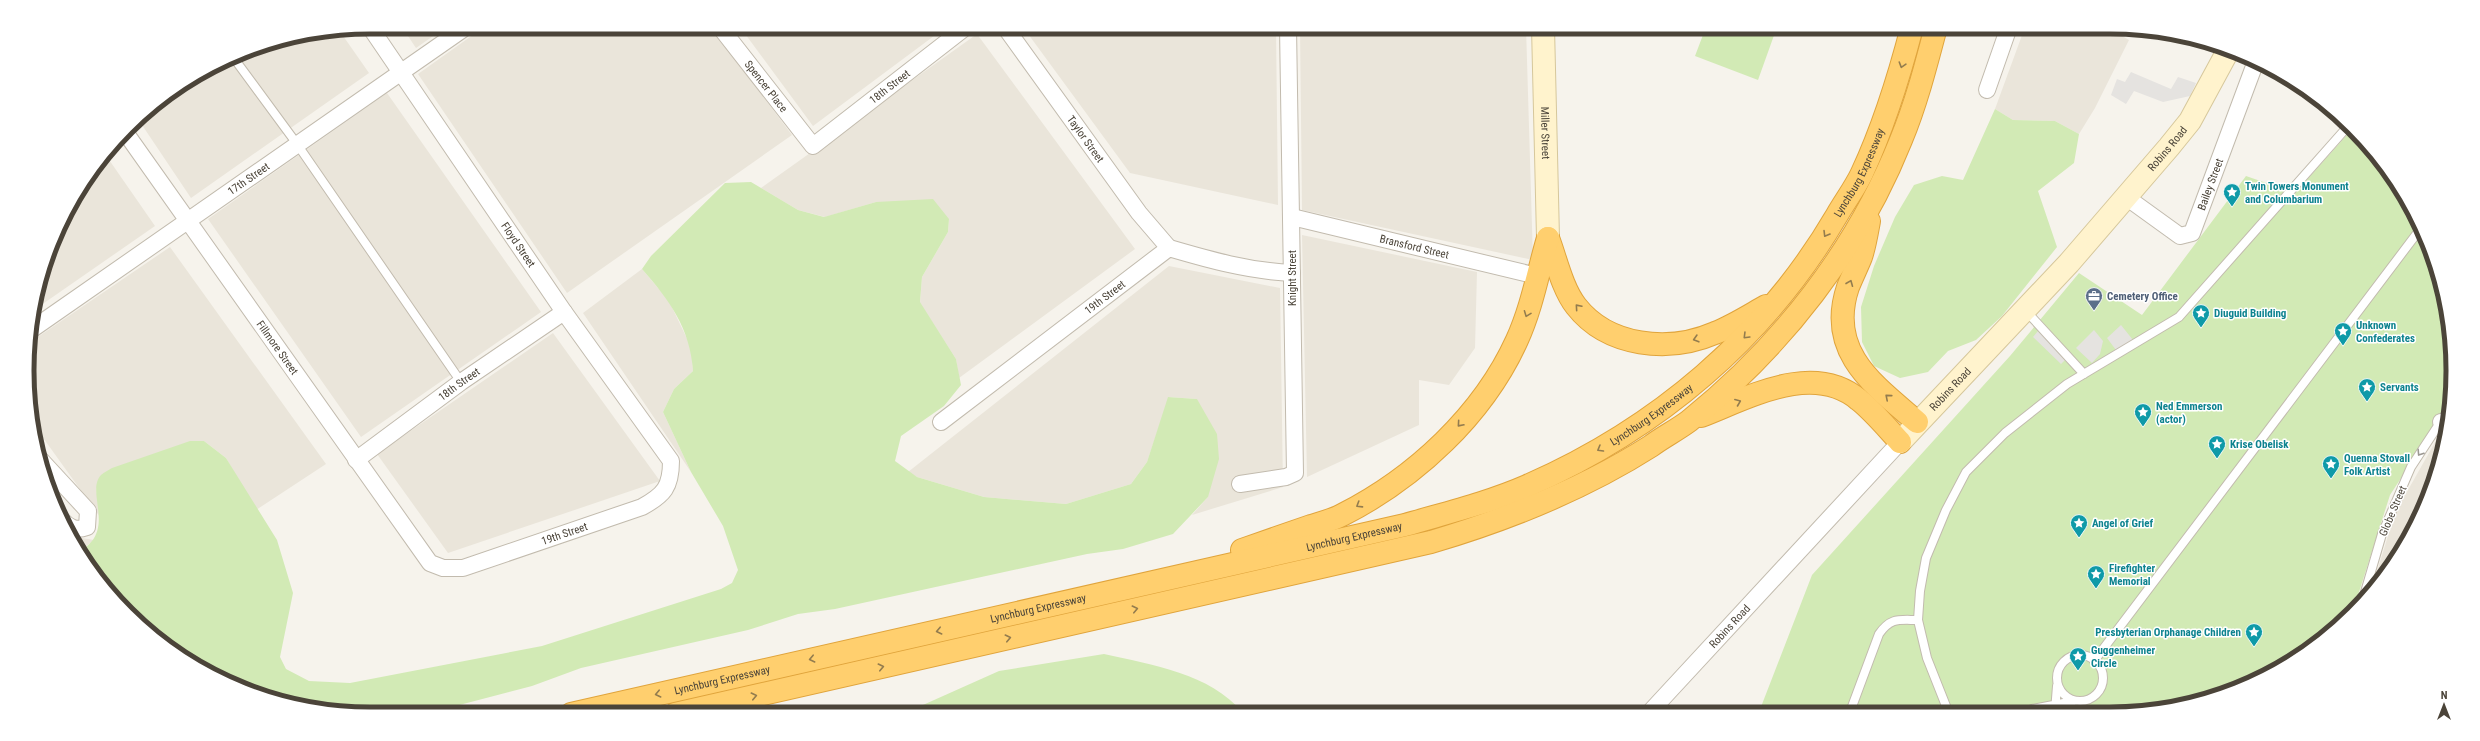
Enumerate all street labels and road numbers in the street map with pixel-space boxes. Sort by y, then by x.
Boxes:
street label: Spencer Place [742,58,790,115]
street label: 18th Street [867,67,912,106]
street label: Miller Street [1538,106,1553,159]
street label: Taylor Street [1064,113,1107,165]
street label: Robins Road [2145,124,2190,174]
street label: Lynchburg Expressway [1831,126,1887,219]
street label: Bailey Street [2195,156,2226,212]
street label: 17th Street [225,160,272,198]
street label: Floyd Street [498,220,538,270]
street label: Bransford Street [1379,232,1450,261]
street label: Knight Street [1286,250,1299,306]
street label: 19th Street [1082,277,1128,317]
street label: Fillmore Street [254,318,301,377]
street label: 18th Street [436,365,482,403]
street label: Robins Road [1927,365,1974,413]
street label: Lynchburg Expressway [1608,381,1695,448]
street label: Globe Street [2377,484,2409,538]
street label: Lynchburg Expressway [1305,519,1404,554]
street label: 19th Street [540,520,589,547]
street label: Lynchburg Expressway [989,591,1088,625]
street label: Robins Road [1706,602,1753,651]
street label: Lynchburg Expressway [673,662,772,697]

